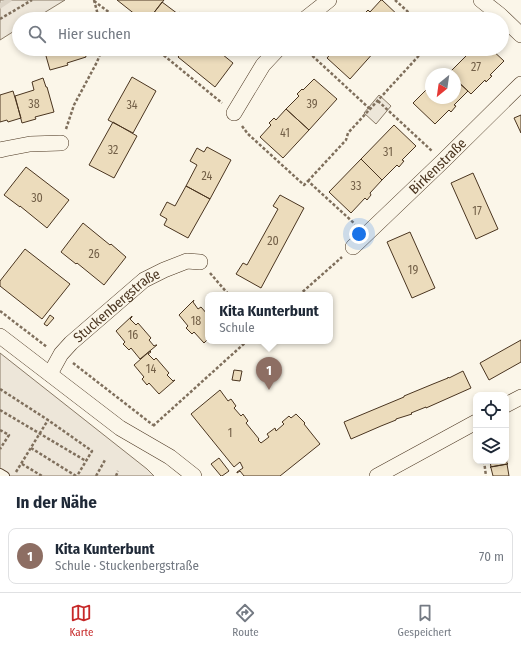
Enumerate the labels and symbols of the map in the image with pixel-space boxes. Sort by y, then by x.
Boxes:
house number: 27 [471,60,481,74]
north arrow [425,68,461,104]
house number: 38 [28,97,40,111]
house number: 39 [306,97,318,111]
house number: 34 [126,98,138,112]
house number: 41 [280,126,290,140]
street label: Birkenstraße [406,135,470,198]
house number: 32 [108,143,118,157]
house number: 31 [383,145,393,159]
house number: 24 [202,169,213,183]
house number: 33 [351,179,361,193]
house number: 30 [31,191,43,205]
house number: 17 [472,204,482,218]
your location [349,224,369,244]
house number: 20 [267,234,279,248]
house number: 26 [88,247,100,261]
house number: 19 [408,263,418,277]
street label: Stuckenbergstraße [70,265,163,346]
house number: 18 [191,314,201,328]
house number: 16 [128,328,138,342]
pin: 1 [256,357,282,390]
house number: 14 [146,362,156,376]
house number: 1 [228,426,232,440]

